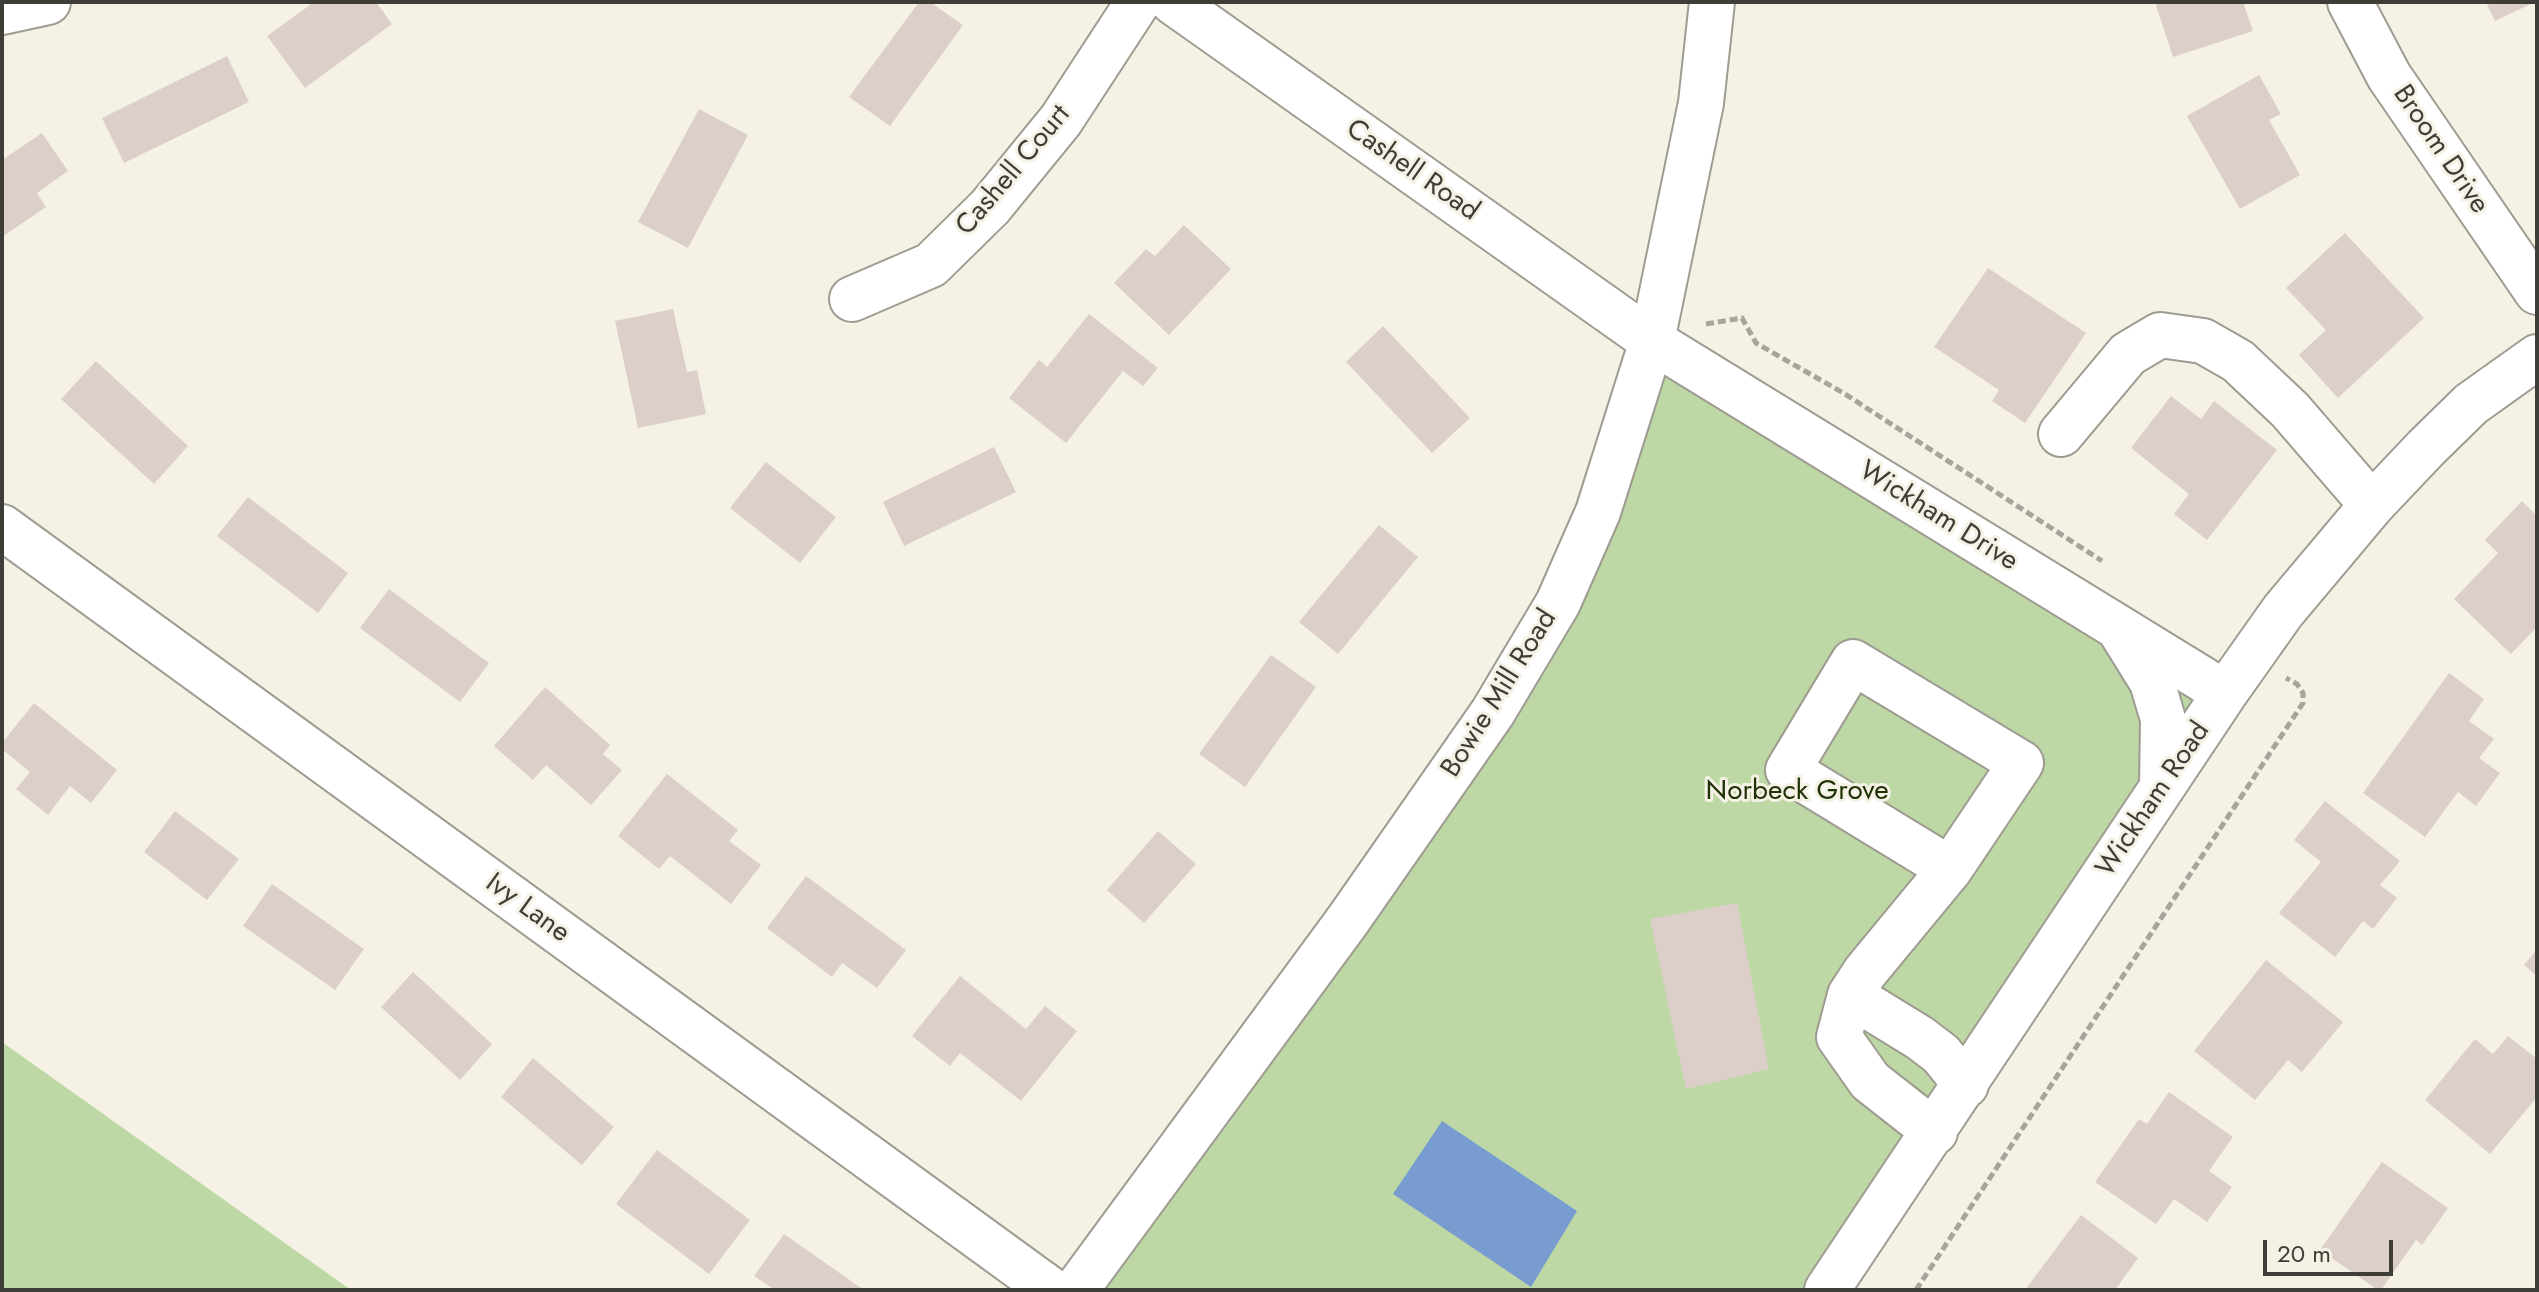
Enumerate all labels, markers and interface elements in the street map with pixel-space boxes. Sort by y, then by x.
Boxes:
street label: Broom Drive [2385,79,2495,221]
street label: Cashell Court [950,99,1078,243]
street label: Cashell Road [1339,113,1485,229]
street label: Wickham Drive [1852,455,2024,579]
street label: Bowie Mill Road [1435,604,1565,784]
street label: Wickham Road [2090,716,2218,884]
park label: Norbeck Grove [1705,775,1889,809]
street label: Ivy Lane [478,867,576,951]
scale bar [2267,1224,2397,1274]
text: 20 m [2277,1236,2331,1271]

